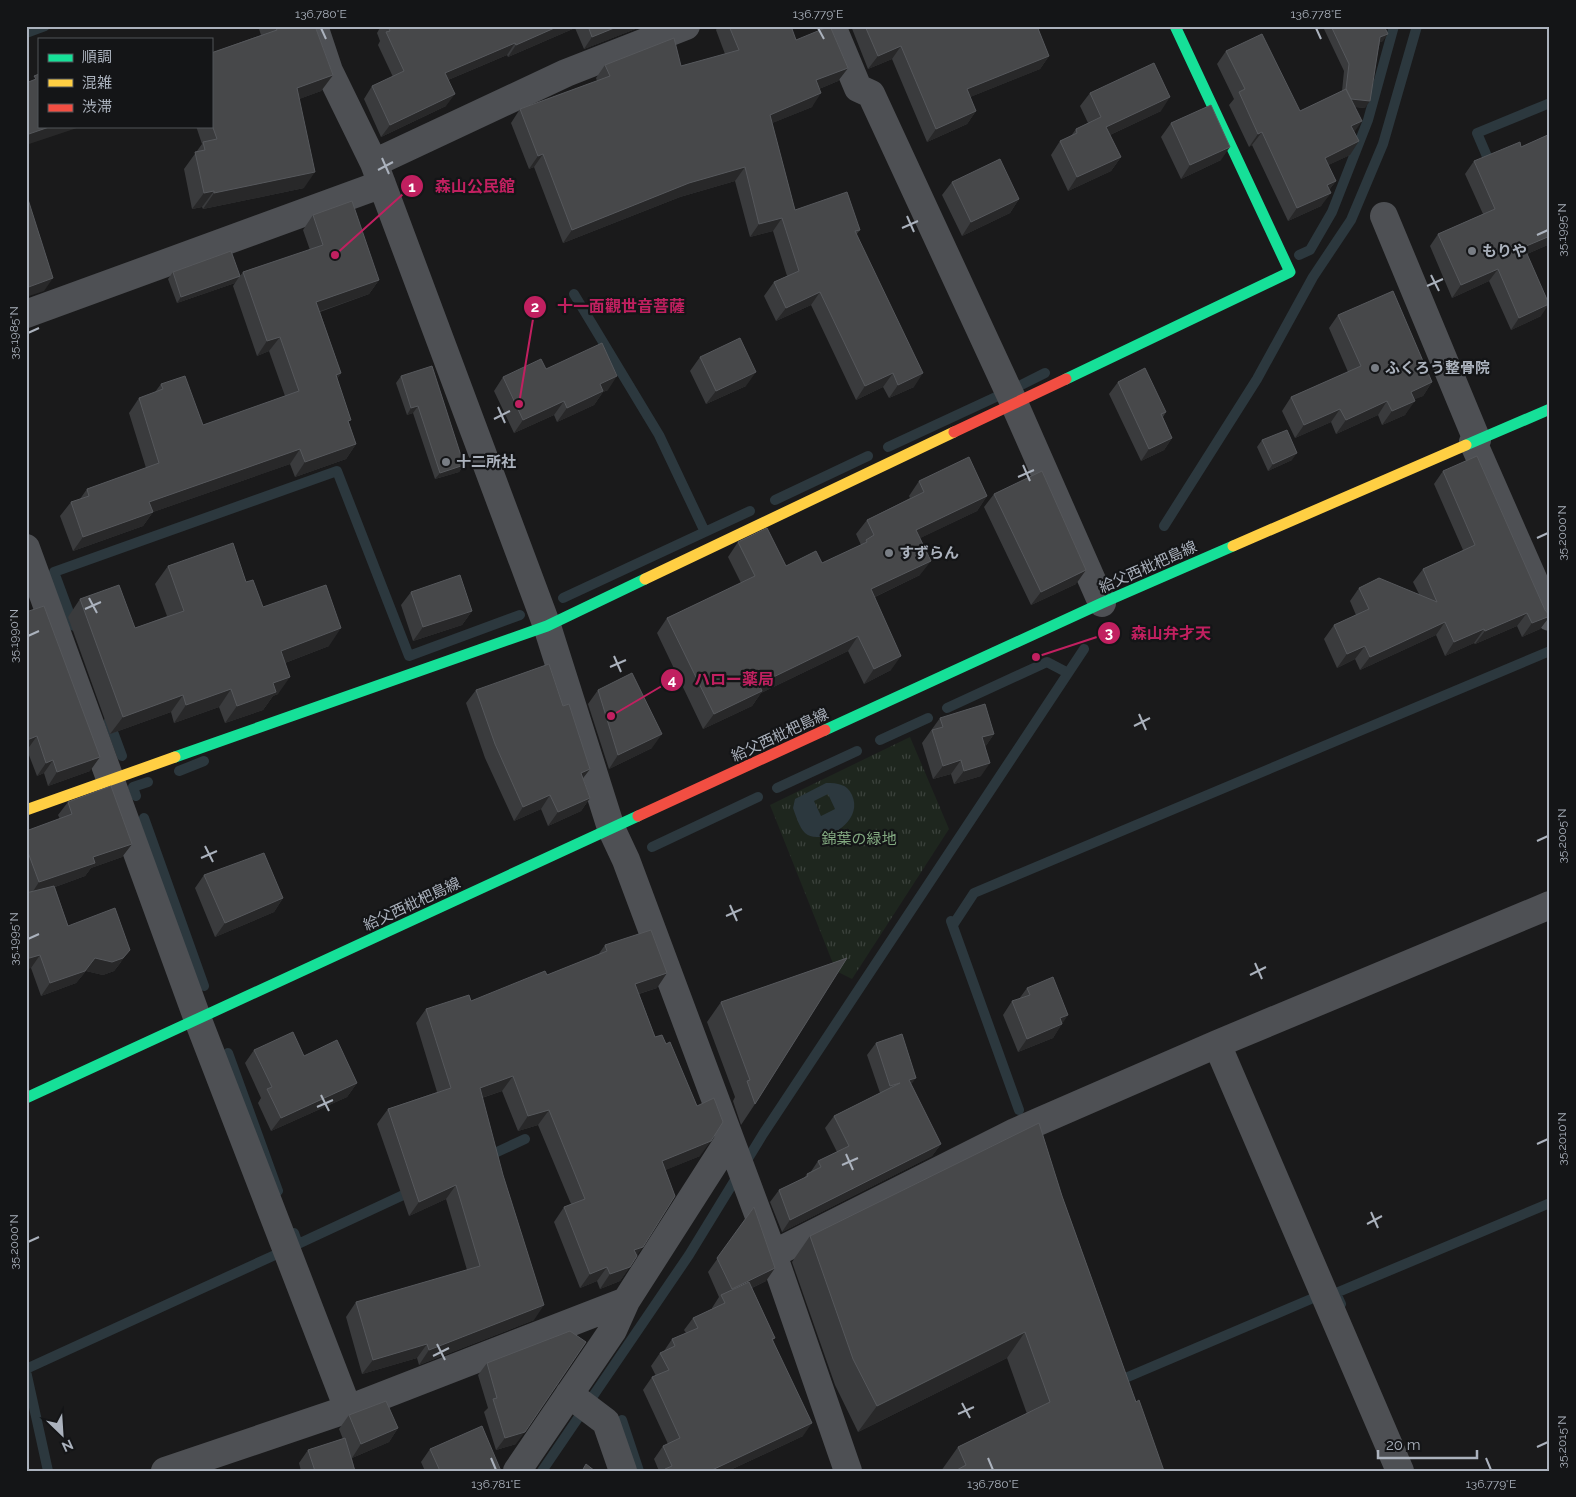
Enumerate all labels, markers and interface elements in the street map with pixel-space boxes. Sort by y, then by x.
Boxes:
text: 136.780°E [295,7,347,21]
text: 136.779°E [793,7,843,21]
text: 136.778°E [1290,7,1342,21]
legend [38,38,212,128]
text: 順調 [82,48,112,66]
text: 混雑 [82,74,112,92]
text: 渋滞 [82,98,112,116]
callout: 森山公民館 [400,171,525,202]
text: 森山公民館 [435,177,515,196]
text: 1 [408,178,416,196]
text: 35.1995°N [1555,203,1569,257]
place label: もりや [1482,242,1527,260]
marker: もりや [1466,245,1478,257]
callout: 十一面觀世音菩薩 [522,291,695,322]
text: 十一面觀世音菩薩 [557,297,685,316]
text: 2 [531,298,539,316]
text: 35.1985°N [7,306,21,360]
place label: ふくろう整骨院 [1385,359,1490,377]
marker: ふくろう整骨院 [1369,362,1381,374]
place label: 十二所社 [456,453,516,471]
marker: 十二所社 [440,456,452,468]
text: 35.2000°N [1555,505,1569,561]
street label: 給父西枇杷島線 [1096,537,1200,597]
place label: すずらん [899,544,959,562]
marker: すずらん [883,547,895,559]
text: 35.1990°N [7,609,21,663]
callout: 森山弁才天 [1096,618,1221,649]
text: 3 [1105,624,1113,642]
text: 森山弁才天 [1131,624,1211,643]
callout: ハロー薬局 [659,664,784,695]
text: ハロー薬局 [694,670,774,689]
text: 4 [668,671,677,689]
street label: 給父西枇杷島線 [729,705,831,765]
text: 35.2005°N [1555,808,1569,864]
park label: 錦葉の緑地 [821,830,897,848]
street label: 給父西枇杷島線 [361,874,463,934]
text: 35.1995°N [7,912,21,966]
text: 35.2010°N [1555,1112,1569,1166]
text: 35.2000°N [7,1214,21,1270]
north arrow [38,1410,88,1460]
text: 35.2015°N [1555,1416,1569,1468]
scale bar [1378,1427,1477,1459]
text: N [59,1436,76,1455]
text: 20 m [1386,1436,1421,1454]
text: 136.781°E [471,1477,521,1491]
text: 136.780°E [967,1477,1019,1491]
text: 136.779°E [1466,1477,1516,1491]

